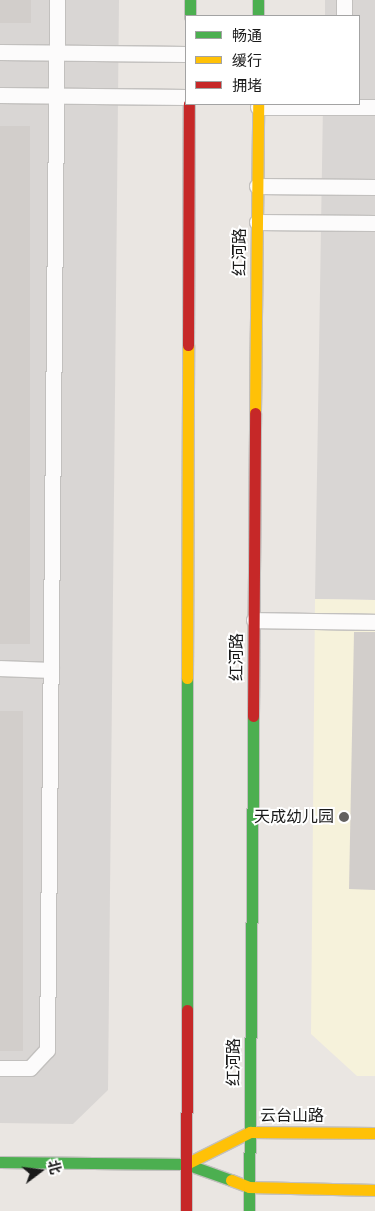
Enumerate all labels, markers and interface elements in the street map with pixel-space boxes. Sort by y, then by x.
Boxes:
legend [185,15,360,105]
text: 畅通 [232,27,262,44]
text: 缓行 [232,52,262,69]
text: 拥堵 [232,77,262,94]
street label: 红河路 [230,228,250,276]
street label: 红河路 [227,633,247,681]
place label: 天成幼儿园 [254,807,334,827]
marker: 天成幼儿园 [338,811,350,823]
street label: 红河路 [224,1038,244,1086]
street label: 云台山路 [260,1106,324,1126]
north arrow [15,1146,65,1196]
text: 北 [45,1158,64,1176]

